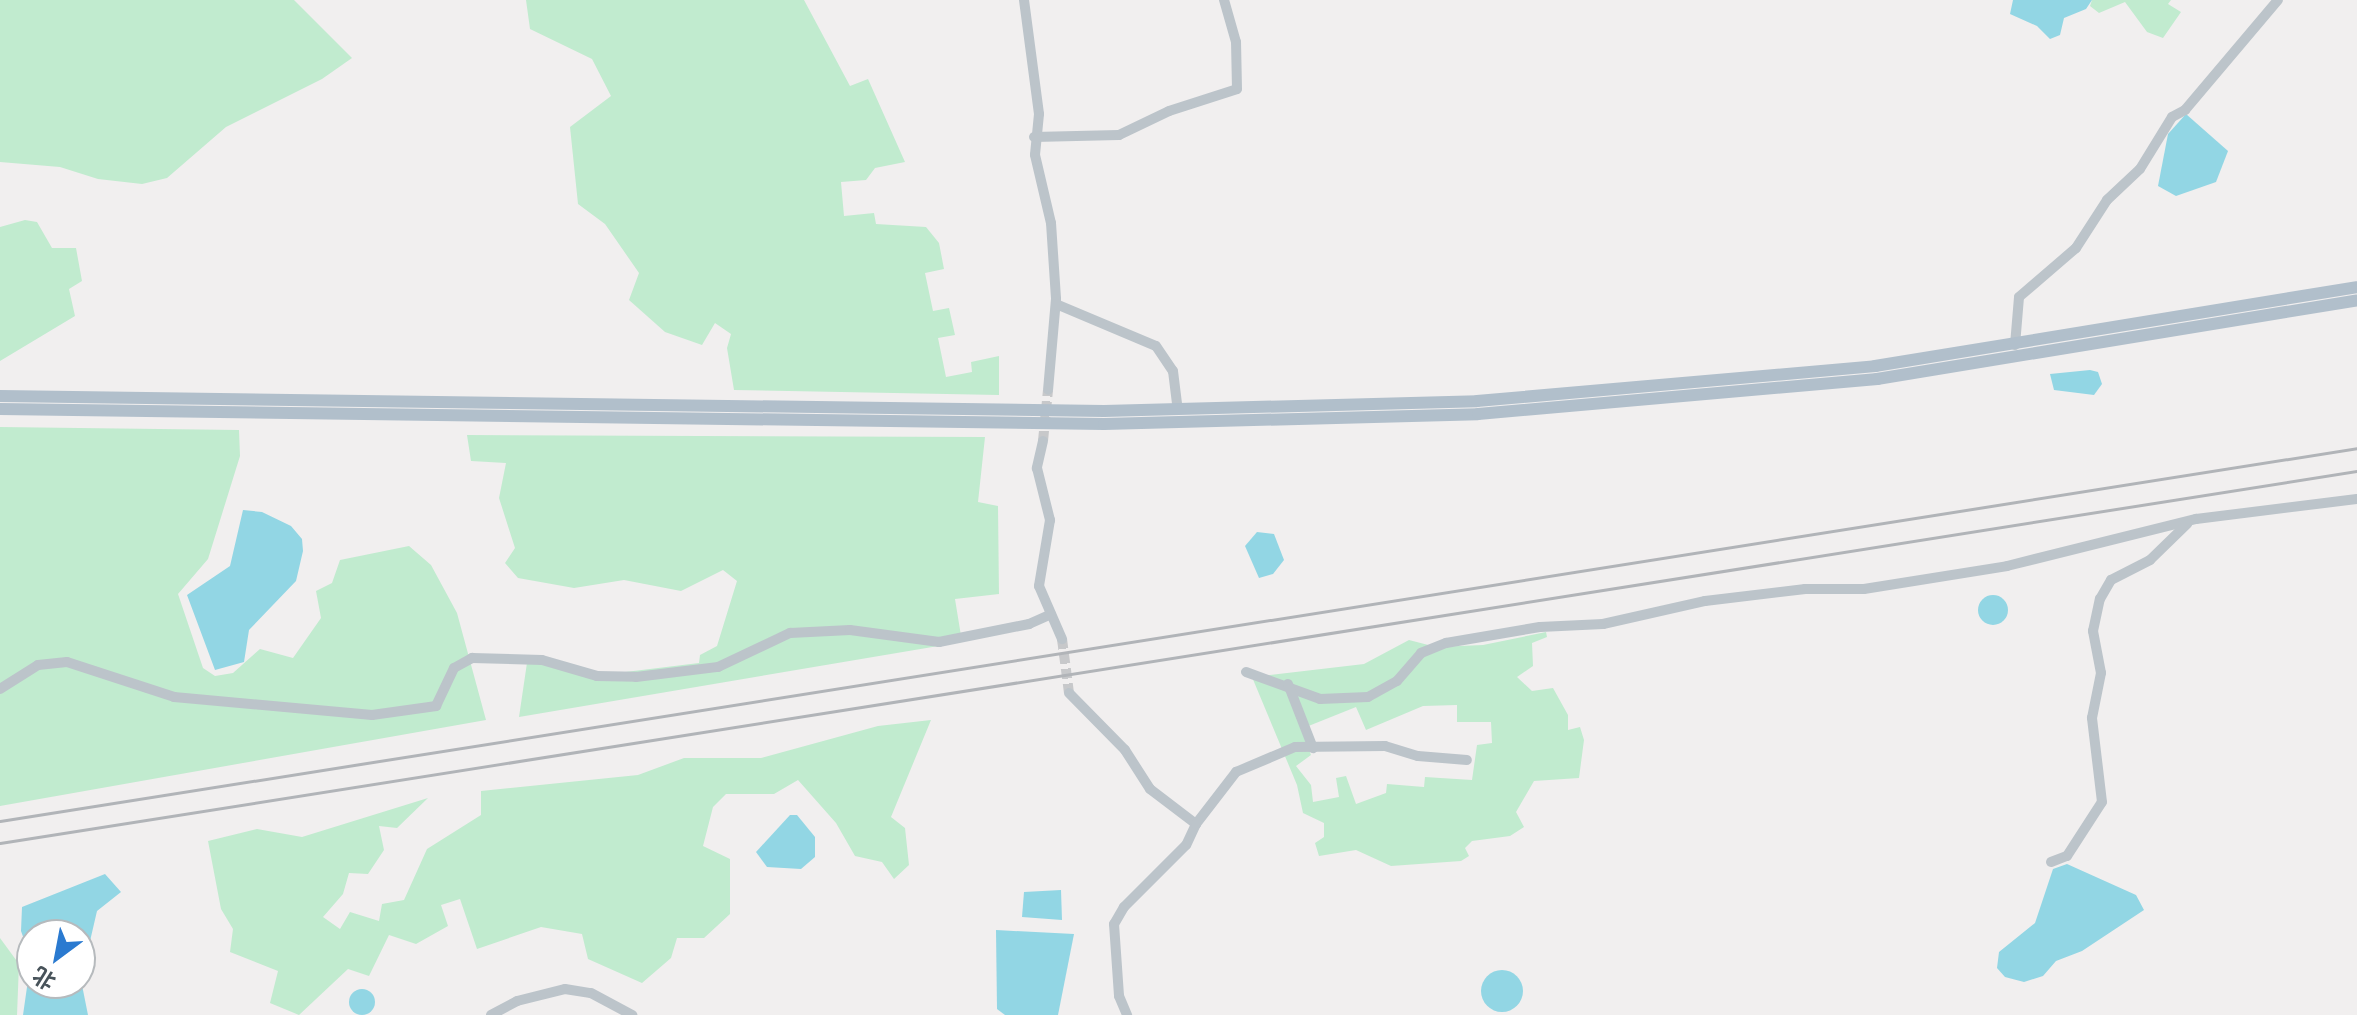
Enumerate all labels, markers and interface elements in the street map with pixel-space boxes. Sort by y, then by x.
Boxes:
north arrow [16,919,96,999]
text: 北 [28,961,61,995]

